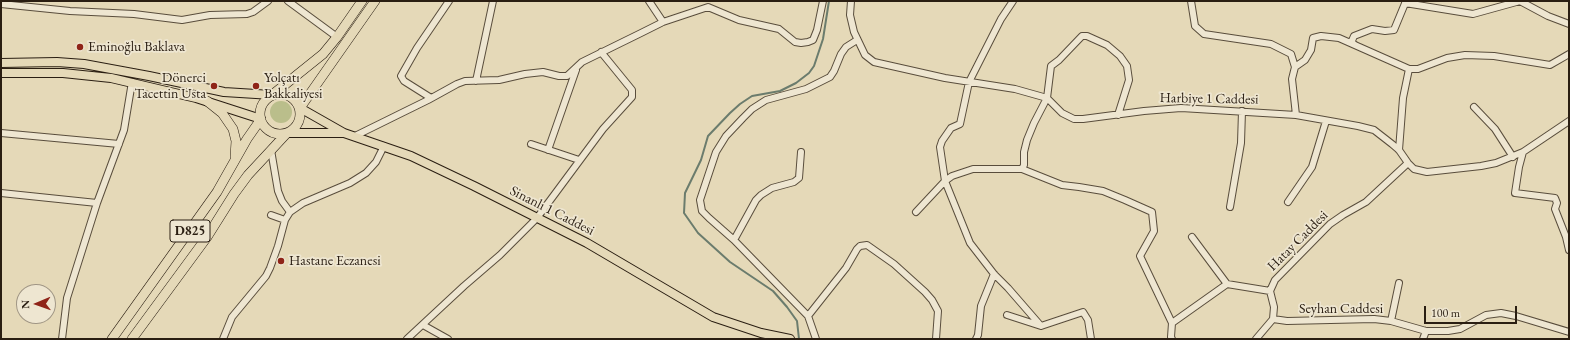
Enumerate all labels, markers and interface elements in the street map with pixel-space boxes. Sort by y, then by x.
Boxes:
place label: Eminoğlu Baklava [88,39,185,55]
marker: Eminoğlu Baklava [75,42,85,52]
place label: Dönerci Tacettin Usta [134,70,206,102]
place label: Yolçatı Bakkaliyesi [264,70,323,102]
marker: Dönerci Tacettin Usta [209,81,219,91]
marker: Yolçatı Bakkaliyesi [251,81,261,91]
street label: Harbiye 1 Caddesi [1159,90,1259,108]
street label: Sinanlı 1 Caddesi [507,183,597,239]
street label: Hatay Caddesi [1264,207,1332,275]
road number: D825 [170,220,210,242]
place label: Hastane Eczanesi [289,253,381,269]
marker: Hastane Eczanesi [276,256,286,266]
north arrow [16,284,56,324]
scale bar [1426,298,1519,324]
text: N [18,300,32,309]
street label: Seyhan Caddesi [1299,301,1383,317]
text: 100 m [1431,305,1460,321]

